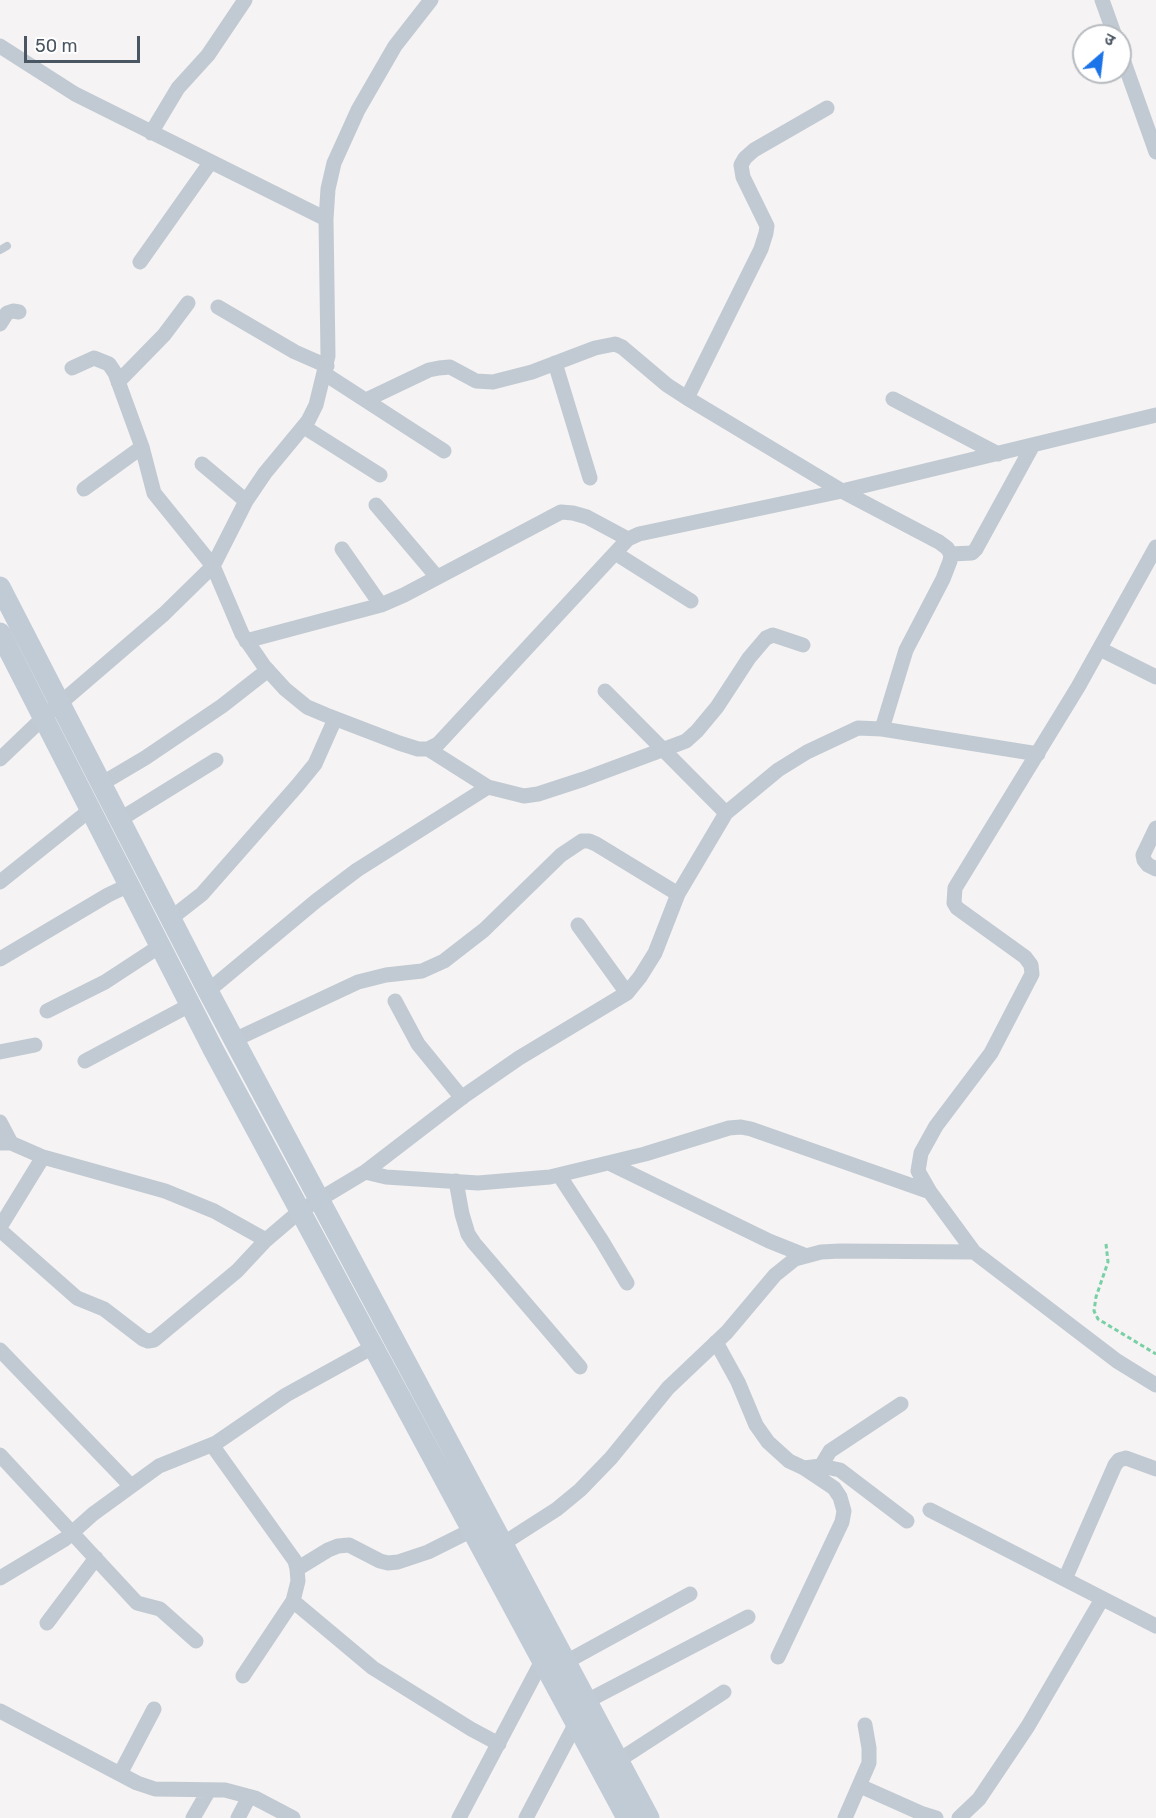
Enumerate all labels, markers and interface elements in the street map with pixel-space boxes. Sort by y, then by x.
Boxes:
scale bar [27,24,142,62]
north arrow [1072,24,1132,84]
text: उ [1101,29,1118,50]
text: 50 m [35,35,78,57]

